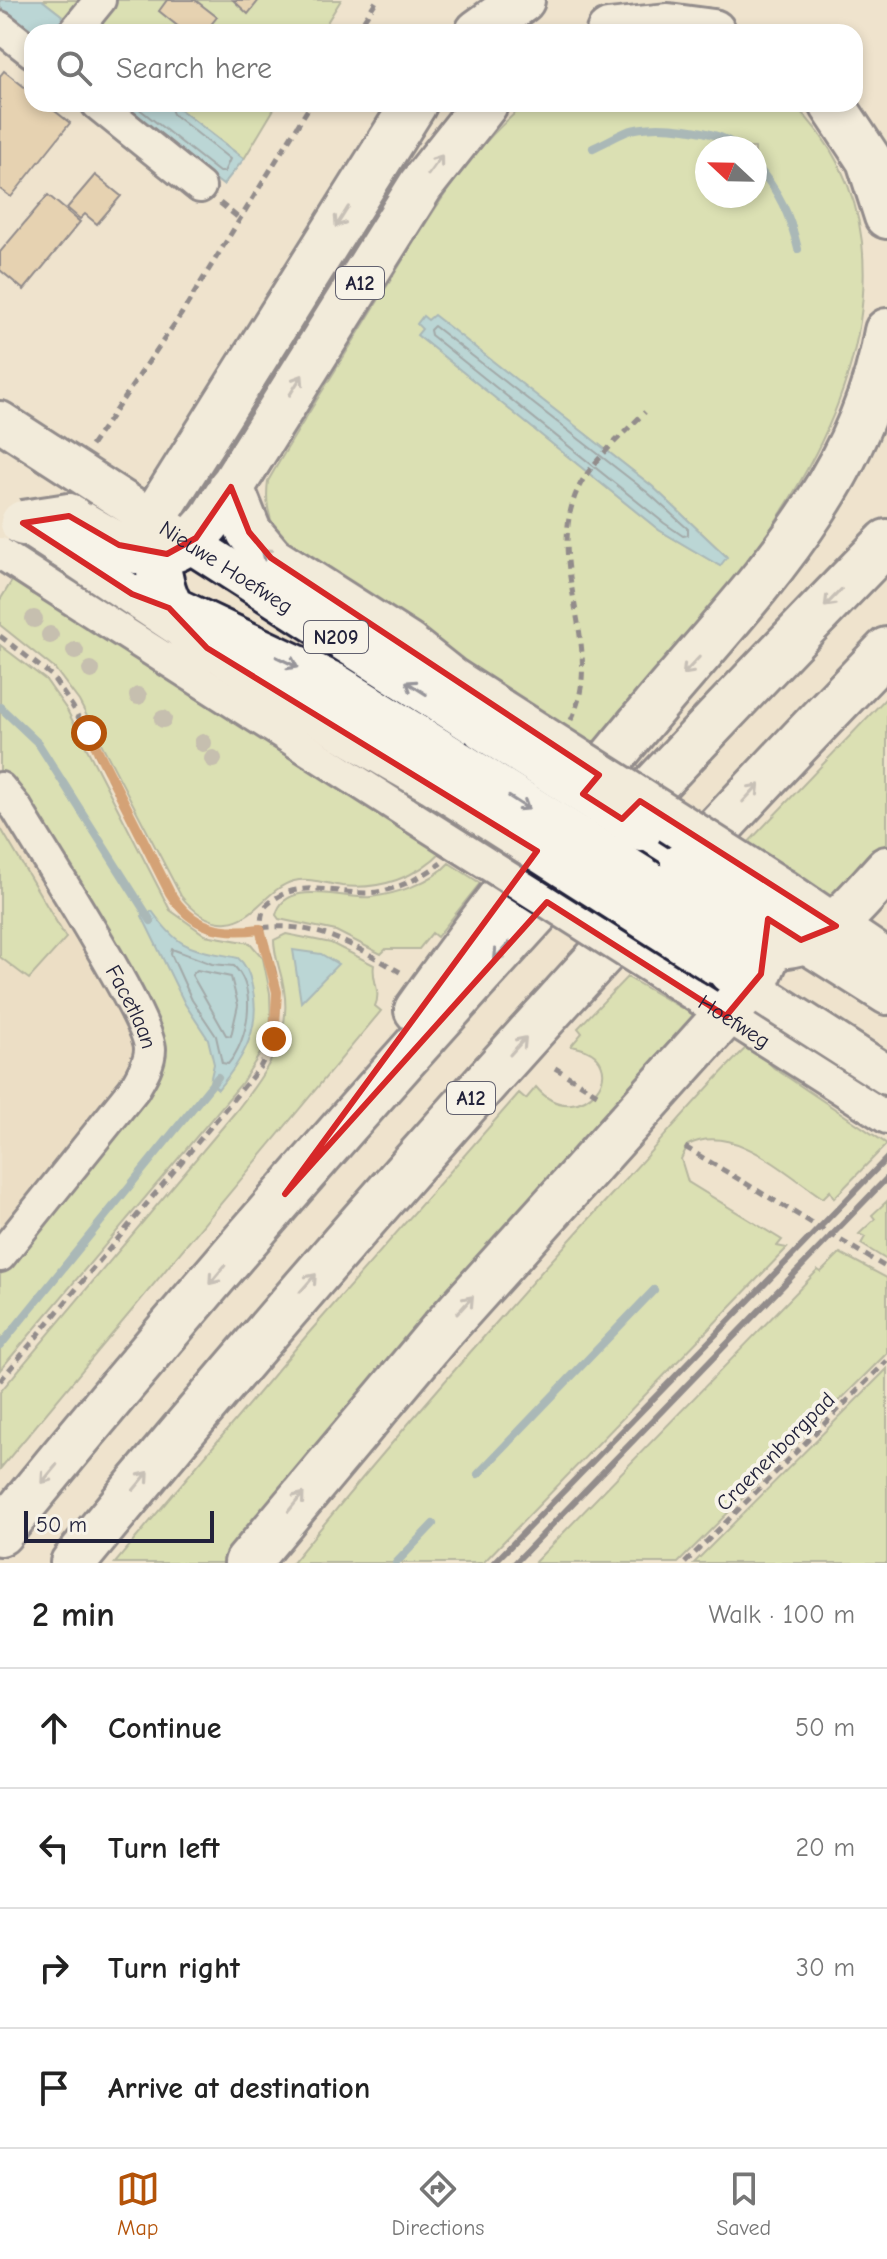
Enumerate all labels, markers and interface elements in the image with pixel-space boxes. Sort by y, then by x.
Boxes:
search box [24,24,863,112]
icon: search [52,46,96,90]
text: Search here [116,51,272,86]
north arrow [695,136,767,208]
one-way arrow [427,155,443,177]
one-way arrow [333,205,349,228]
road number: A12 [336,267,384,299]
one-way arrow [288,374,304,397]
street label: Nieuwe Hoefweg [155,515,298,620]
one-way arrow [261,548,282,566]
one-way arrow [823,588,842,608]
road number: N209 [304,621,368,653]
one-way arrow [275,655,299,670]
one-way arrow [681,656,700,676]
one-way arrow [405,680,428,696]
route start [71,715,107,751]
one-way arrow [741,783,760,803]
one-way arrow [508,795,530,812]
one-way arrow [493,941,511,961]
street label: Facetlaan [100,960,162,1052]
street label: Hoefweg [693,989,775,1054]
route end [256,1021,292,1057]
one-way arrow [508,1036,526,1056]
road number: A12 [447,1082,495,1114]
one-way arrow [208,1264,226,1285]
one-way arrow [299,1273,317,1293]
one-way arrow [456,1295,474,1315]
street label: Craenenborgpad [711,1387,841,1517]
one-way arrow [40,1463,58,1483]
one-way arrow [132,1472,150,1492]
one-way arrow [287,1493,305,1513]
scale bar [24,1507,214,1543]
text: 50 m [36,1512,87,1538]
text: 2 min [32,1595,115,1635]
text: Walk · 100 m [708,1600,855,1630]
icon: ahead [32,1706,76,1750]
text: Continue [108,1711,222,1746]
text: 50 m [795,1713,855,1743]
icon: left [32,1826,76,1870]
text: Turn left [108,1831,220,1866]
text: 20 m [795,1833,855,1863]
icon: right [32,1946,76,1990]
text: Turn right [108,1951,240,1986]
text: 30 m [796,1953,855,1983]
icon: arrive [32,2066,76,2110]
text: Arrive at destination [108,2071,370,2106]
tab: Map [116,2167,160,2241]
tab: Directions [392,2167,485,2241]
tab: Saved [716,2167,771,2241]

